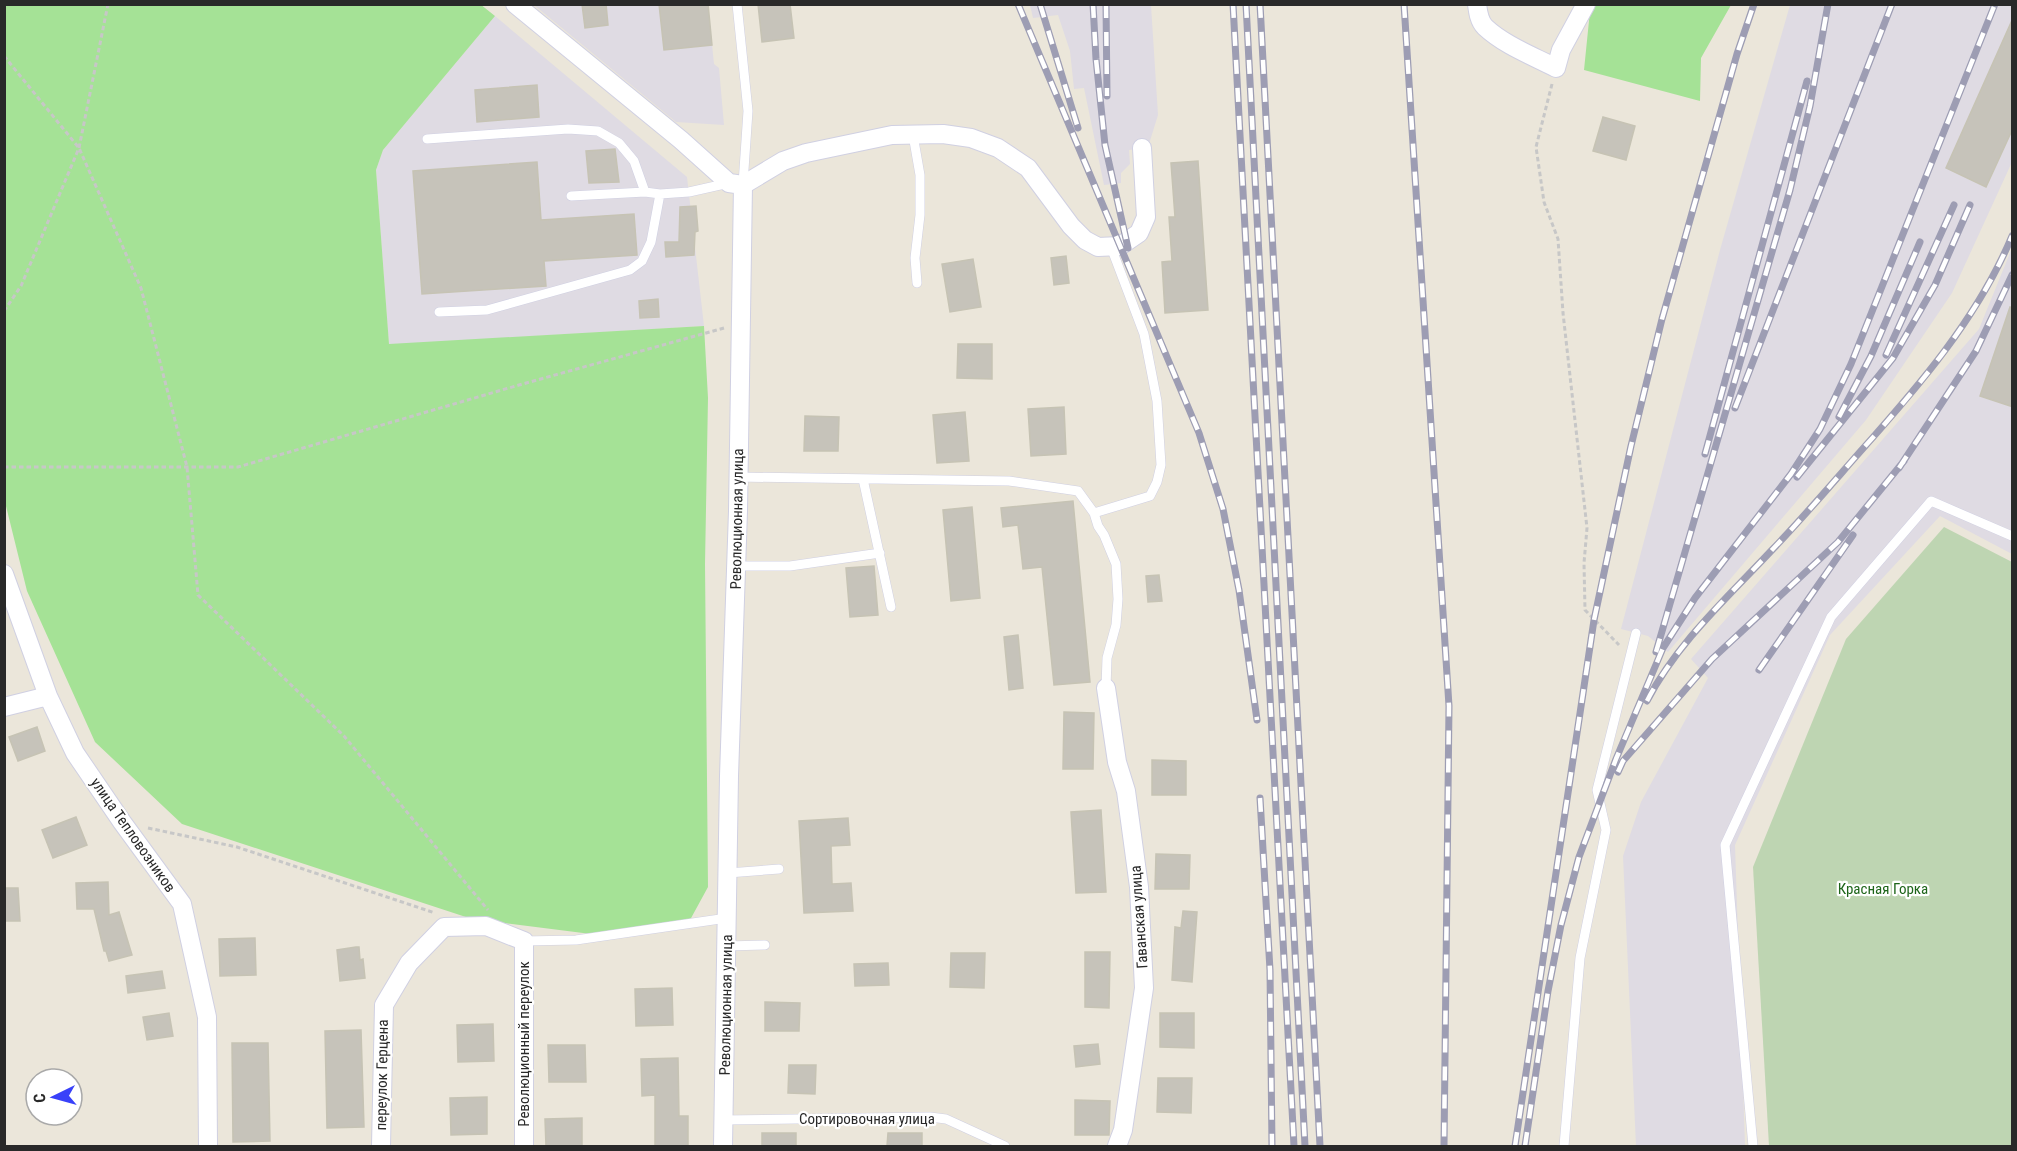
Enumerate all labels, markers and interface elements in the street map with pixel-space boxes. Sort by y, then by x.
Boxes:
street label: Революционная улица [727,448,747,590]
street label: улица Тепловозников [87,774,179,896]
street label: Гаванская улица [1126,865,1152,969]
park label: Красная Горка [1838,880,1928,898]
street label: Революционная улица [716,934,736,1076]
street label: Революционный переулок [515,961,533,1127]
street label: переулок Герцена [372,1019,392,1131]
north arrow [24,1067,84,1127]
text: С [30,1093,49,1104]
street label: Сортировочная улица [799,1110,935,1128]

